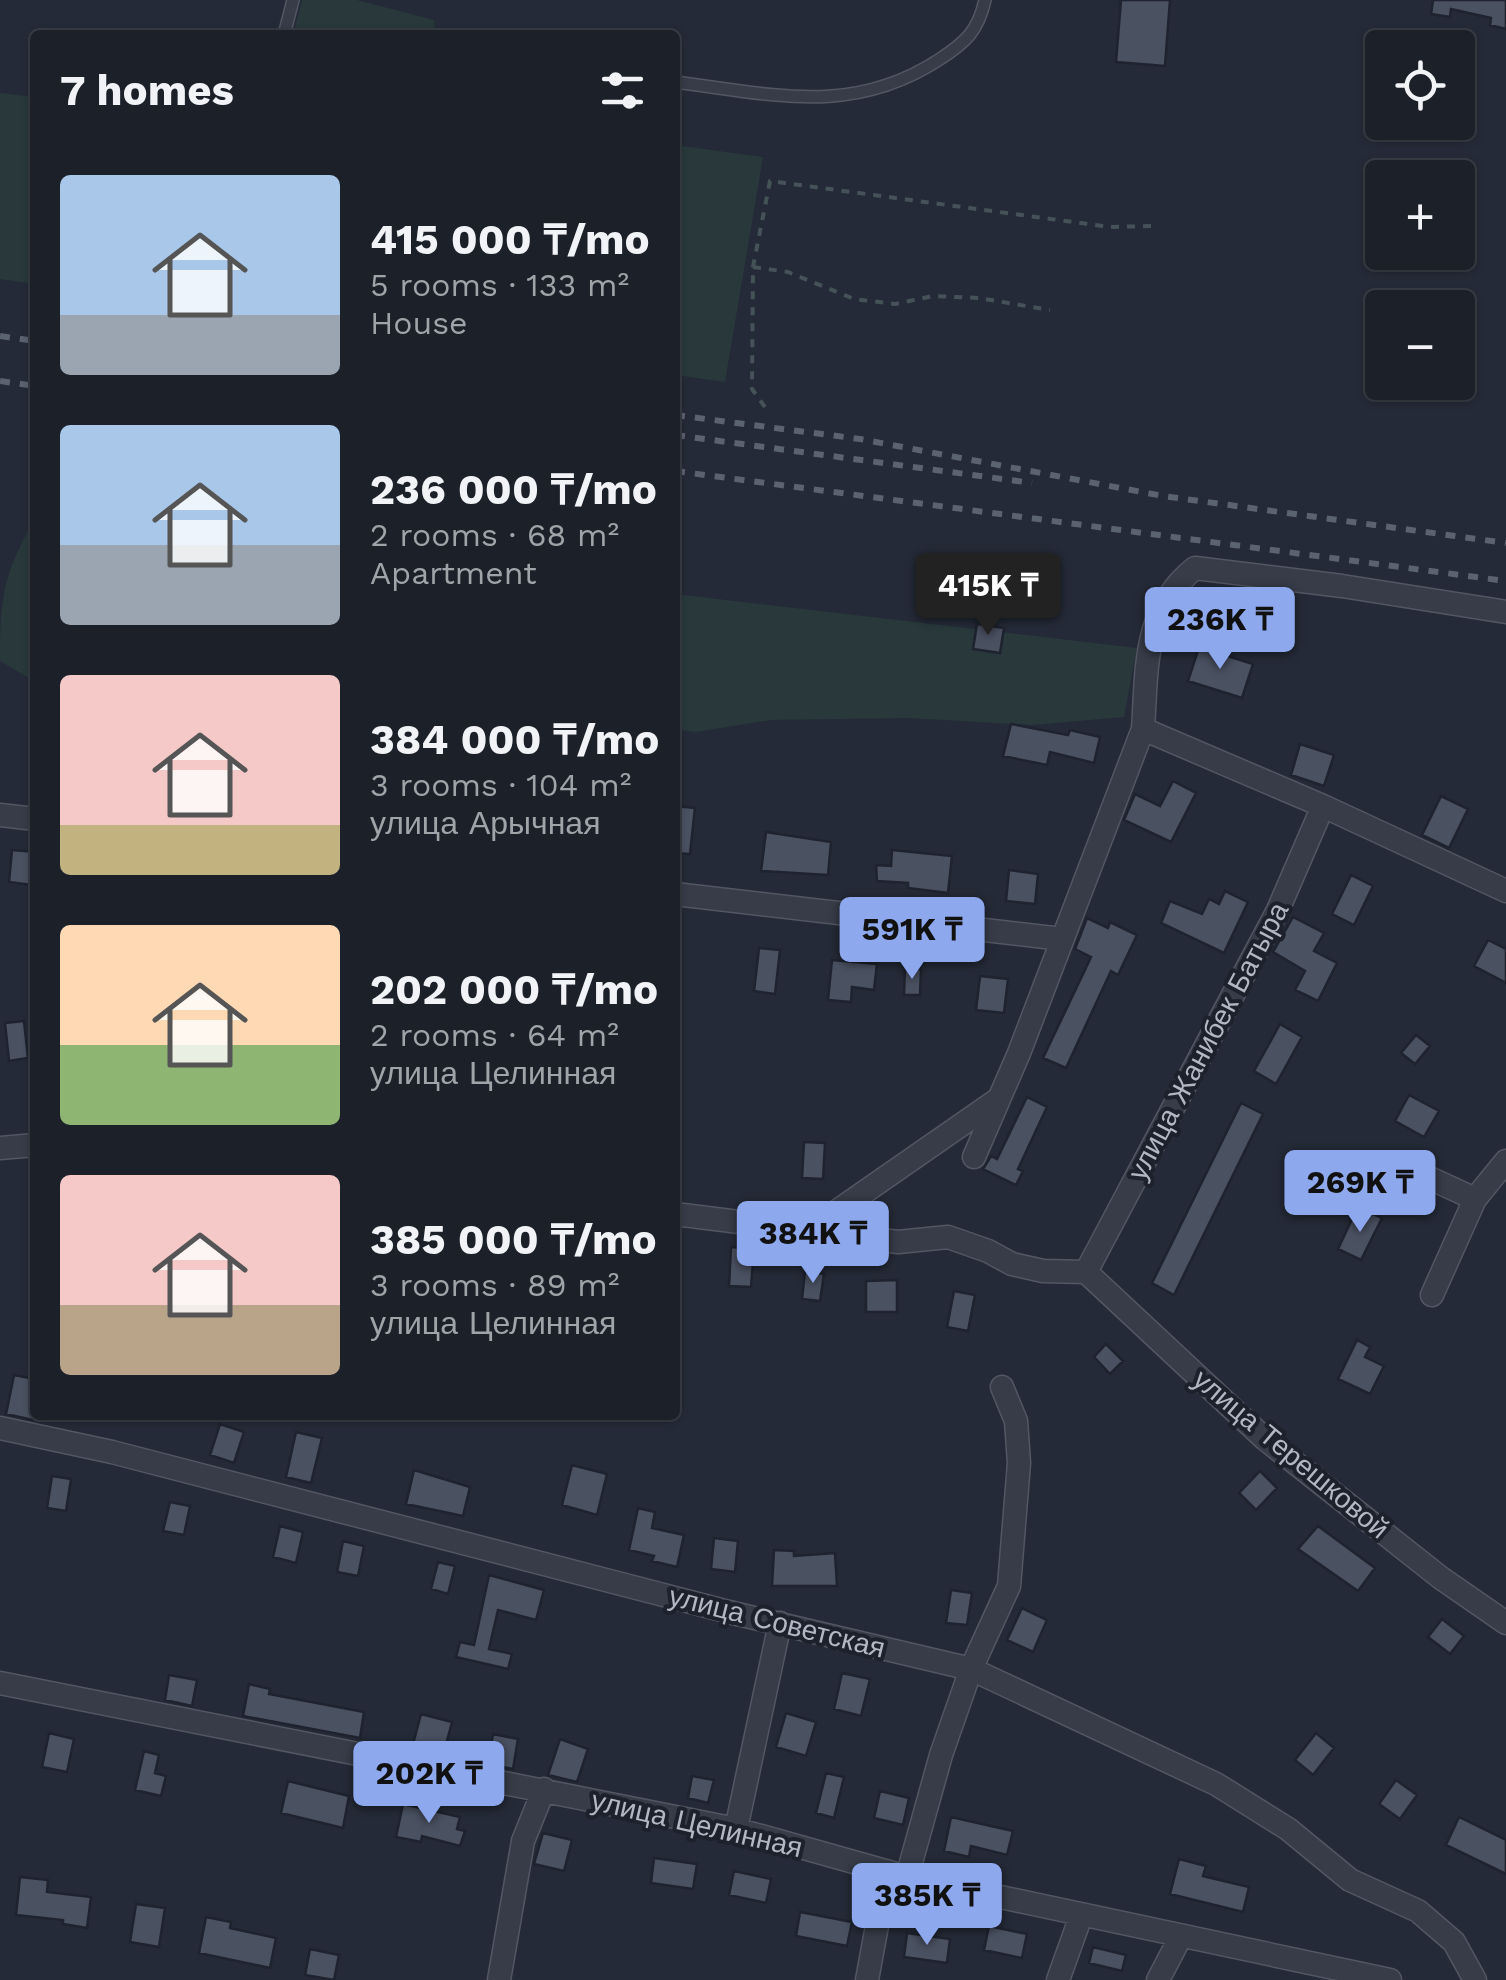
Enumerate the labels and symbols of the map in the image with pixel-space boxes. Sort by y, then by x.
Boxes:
pin: 415K ₸ [907,553,1069,638]
pin: 236K ₸ [1139,587,1301,672]
street label: улица Жанибек Батыра [1121,896,1296,1186]
pin: 591K ₸ [831,897,993,982]
pin: 269K ₸ [1279,1150,1441,1235]
pin: 384K ₸ [732,1201,894,1286]
street label: улица Терешковой [1186,1363,1396,1545]
street label: улица Советская [665,1579,889,1665]
pin: 202K ₸ [348,1741,510,1826]
street label: улица Целинная [588,1784,806,1864]
pin: 385K ₸ [846,1863,1008,1948]

